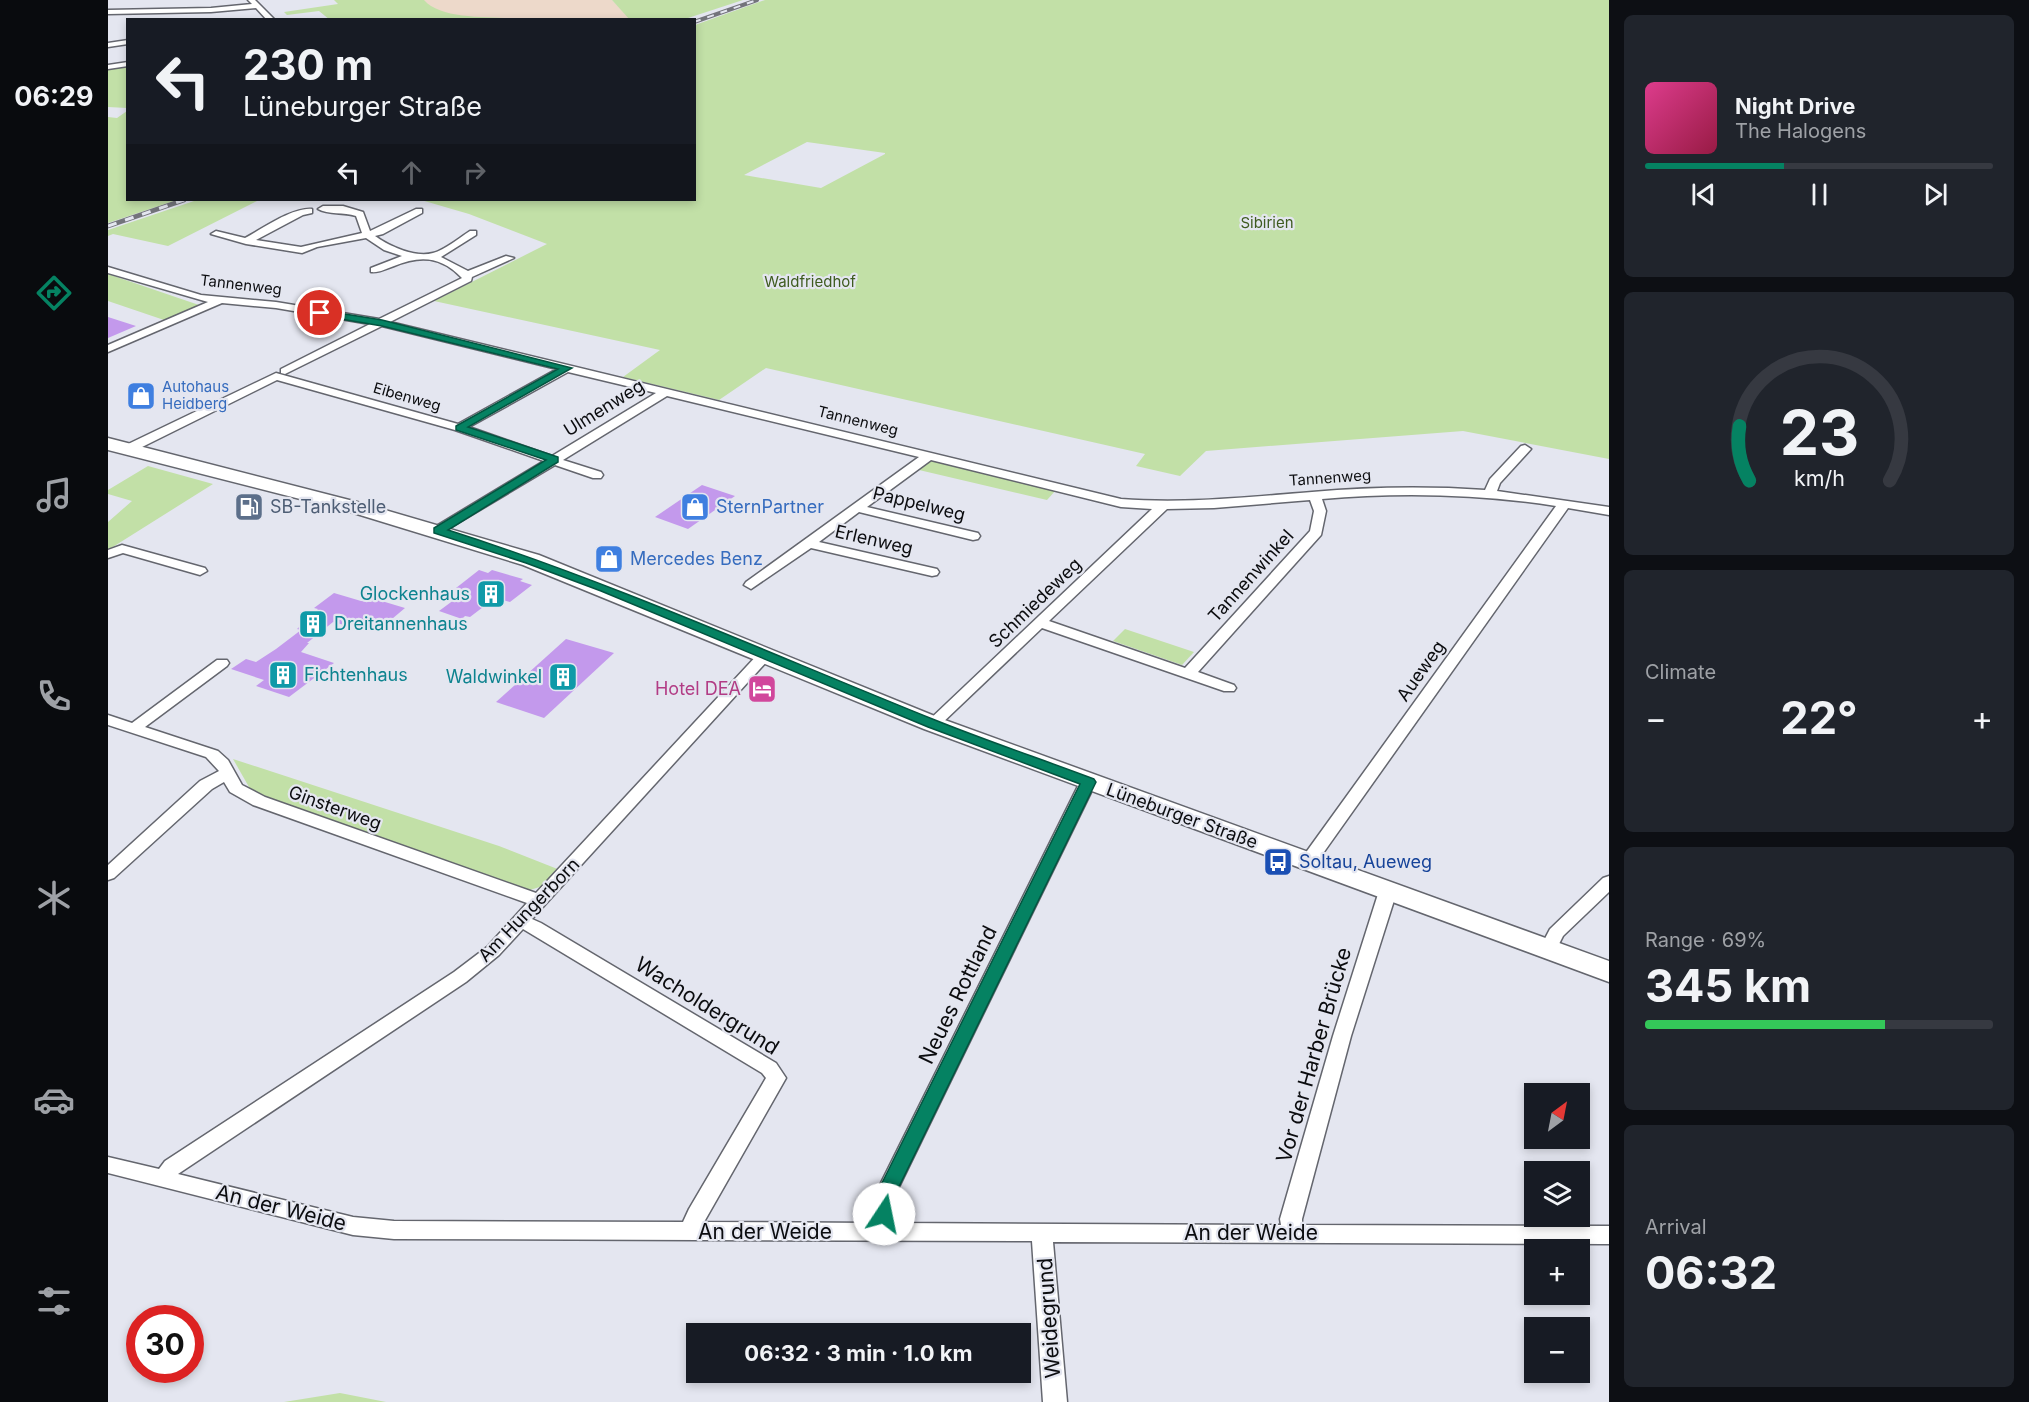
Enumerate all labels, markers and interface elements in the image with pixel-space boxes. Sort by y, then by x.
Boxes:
text: 230 m [243,39,373,90]
icon: left [144,42,222,120]
text: 06:29 [14,80,94,113]
text: Lüneburger Straße [243,90,482,123]
text: Night Drive [1735,93,1855,119]
text: The Halogens [1735,119,1866,143]
icon: left [332,156,365,189]
icon: ahead [395,156,428,189]
icon: right [458,156,491,189]
icon: previous [1687,178,1720,211]
icon: pause [1803,178,1836,211]
icon: next [1919,178,1952,211]
park label: Sibirien [1240,213,1294,232]
street label: Tannenweg [199,270,283,299]
icon: directions [33,272,75,314]
park label: Waldfriedhof [764,272,856,291]
pin [294,287,345,338]
icon: arrive [303,296,336,329]
street label: Ulmenweg [560,375,648,440]
place label: Autohaus Heidberg [162,377,229,413]
street label: Eibenweg [371,378,443,415]
shop icon: Autohaus Heidberg [125,380,157,412]
text: 23 [1779,395,1859,470]
street label: Tannenweg [816,401,900,440]
street label: Tannenweg [1288,465,1372,490]
text: km/h [1794,465,1844,491]
icon: music [33,474,75,516]
street label: Pappelweg [871,482,967,525]
fuel station icon: SB-Tankstelle [233,491,265,523]
shop icon: SternPartner [679,491,711,523]
place label: SB-Tankstelle [270,496,386,517]
place label: SternPartner [716,496,824,517]
street label: Erlenweg [833,520,915,559]
street label: Tannenwinkel [1204,525,1298,626]
shop icon: Mercedes Benz [593,543,625,575]
place label: Mercedes Benz [630,548,763,569]
street label: Schmiedeweg [984,553,1085,652]
building icon: Glockenhaus [475,578,507,610]
place label: Glockenhaus [360,583,470,604]
building icon: Dreitannenhaus [297,608,329,640]
place label: Dreitannenhaus [334,613,468,634]
street label: Aueweg [1392,636,1449,705]
building icon: Fichtenhaus [267,659,299,691]
text: Climate [1645,660,1716,684]
building icon: Waldwinkel [547,661,579,693]
place label: Fichtenhaus [304,664,408,685]
place label: Waldwinkel [446,666,542,687]
hotel icon: Hotel DEA [746,673,778,705]
icon: phone [33,675,75,717]
place label: Hotel DEA [655,678,741,699]
text: 22° [1780,690,1858,745]
text: − [1645,698,1667,738]
text: + [1971,698,1993,738]
street label: Lüneburger Straße [1104,778,1261,853]
street label: Ginsterweg [286,781,384,834]
bus stop icon: Soltau, Aueweg [1262,846,1294,878]
place label: Soltau, Aueweg [1299,851,1432,872]
street label: Am Hungerborn [474,853,583,966]
icon: climate [33,877,75,919]
street label: Neues Rottland [913,921,1002,1068]
text: Range · 69% [1645,928,1766,952]
street label: Vor der Harber Brücke [1271,944,1356,1165]
street label: Wacholdergrund [631,951,784,1060]
text: 345 km [1645,958,1811,1013]
icon: car [33,1079,75,1121]
north arrow [1524,1083,1590,1149]
map controls [1524,1083,1590,1383]
button: layers [1524,1161,1590,1227]
street label: An der Weide [213,1179,349,1236]
position arrow [852,1182,916,1246]
text: Arrival [1645,1215,1707,1239]
street label: An der Weide [698,1219,832,1244]
street label: An der Weide [1184,1220,1318,1245]
button: + [1524,1239,1590,1305]
text: 06:32 [1645,1245,1777,1300]
street label: Weidegrund [1032,1257,1065,1379]
icon: filters [33,1280,75,1322]
speed limit sign: 30 [126,1305,204,1383]
button: − [1524,1317,1590,1383]
text: 06:32 · 3 min · 1.0 km [744,1340,973,1366]

